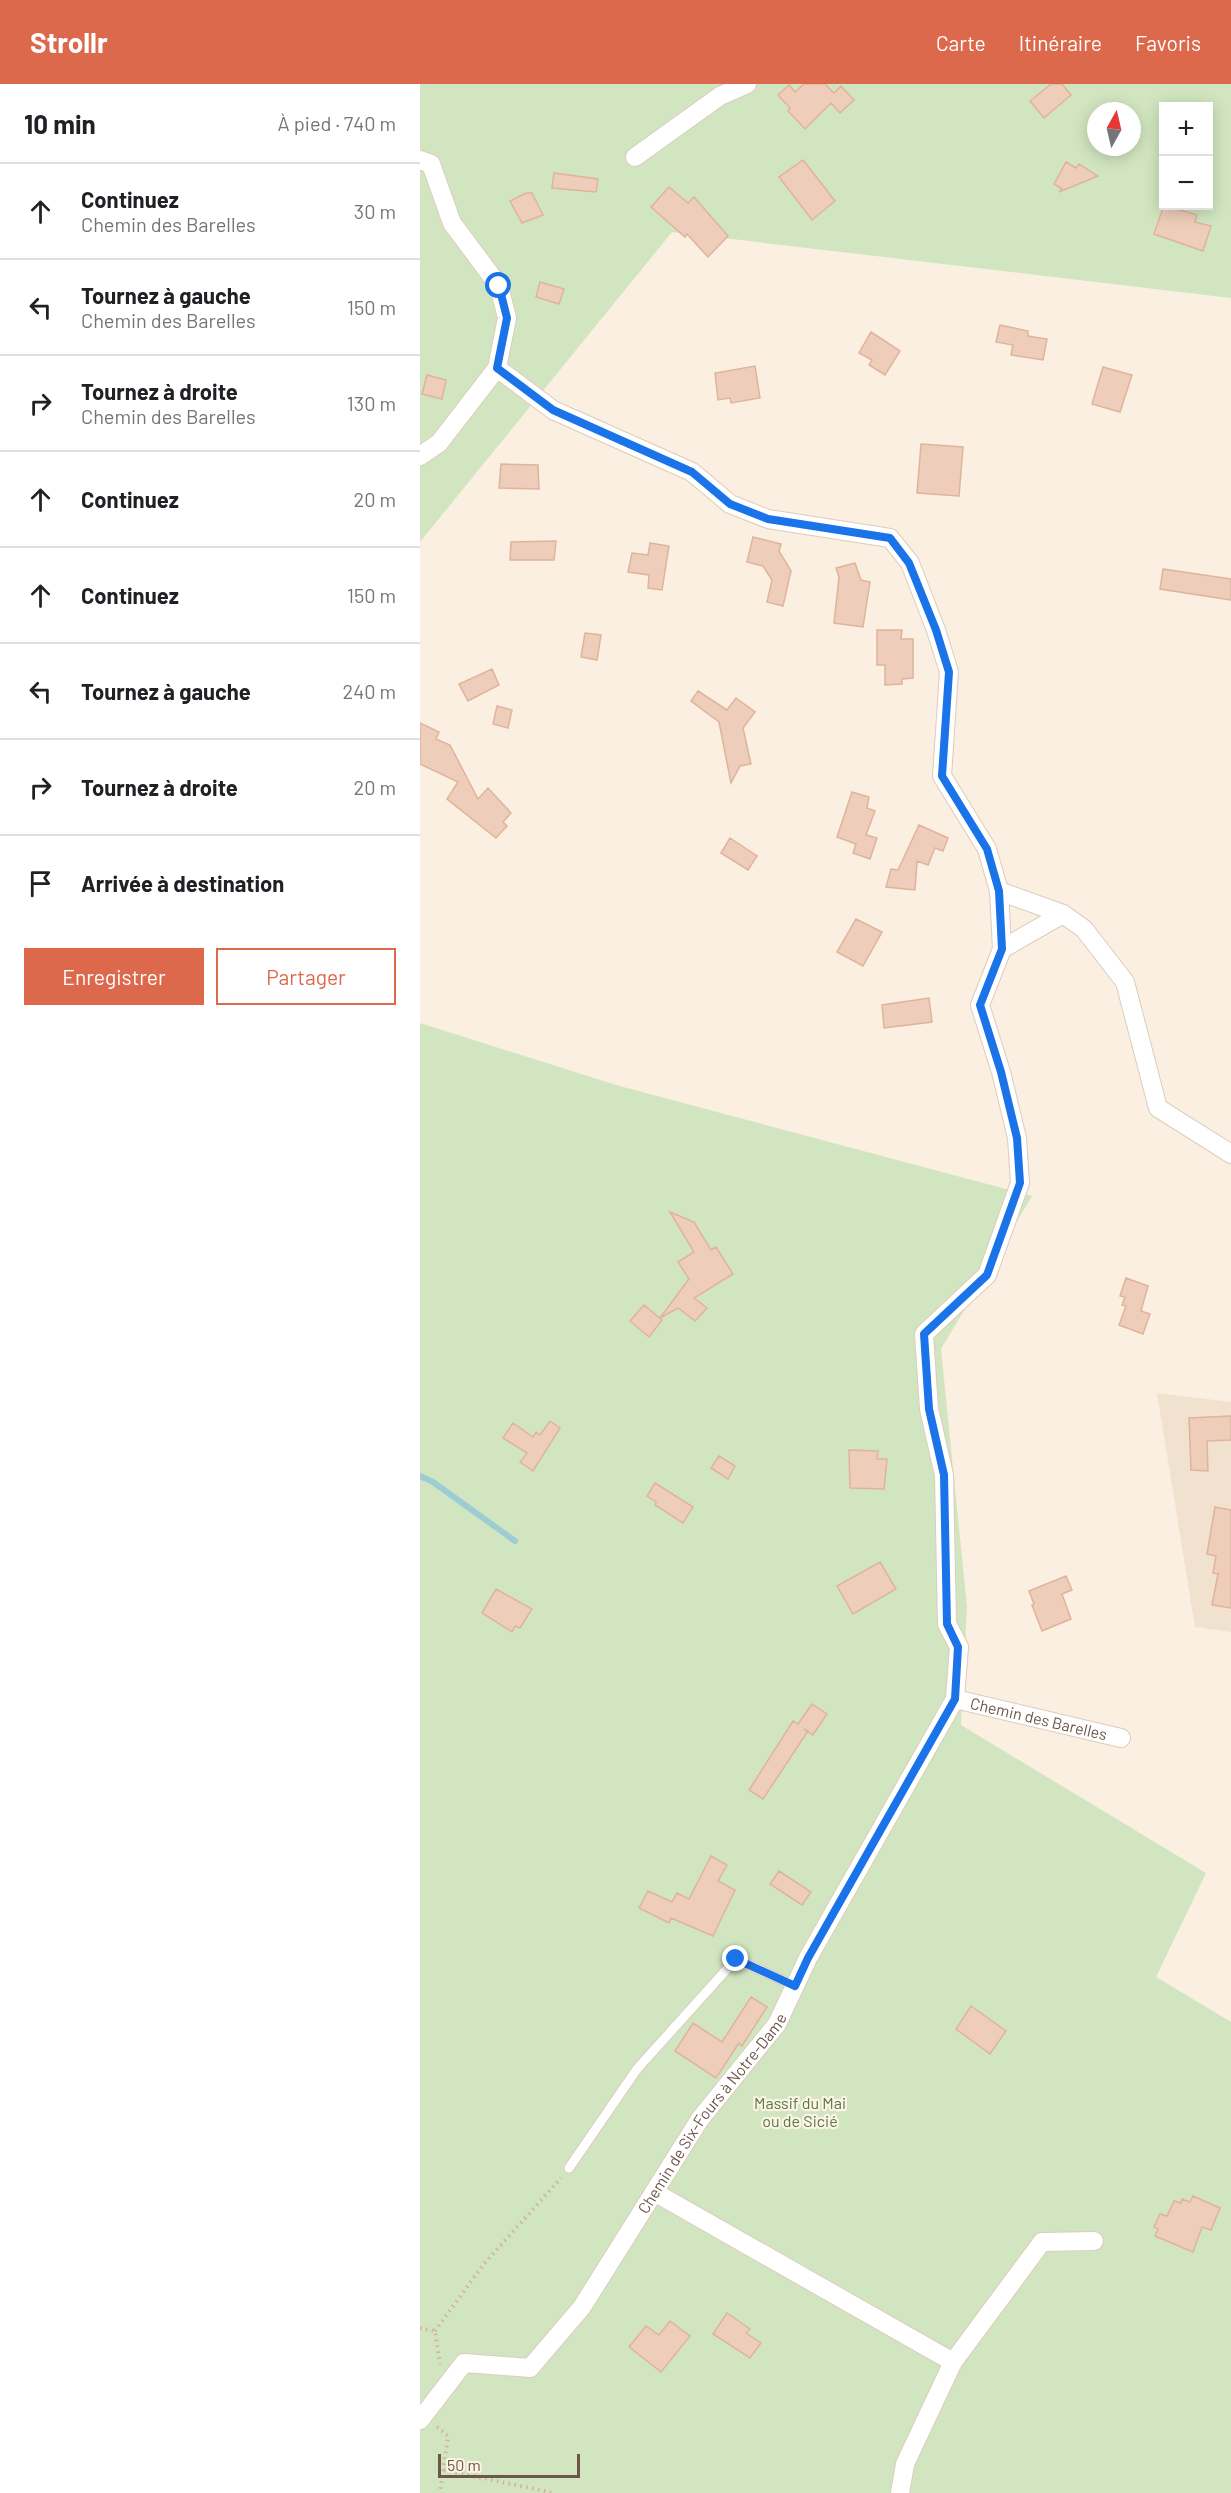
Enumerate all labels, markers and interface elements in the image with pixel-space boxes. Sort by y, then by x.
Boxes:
text: Strollr [30,25,108,59]
text: Carte [936,30,986,55]
text: Itinéraire [1019,30,1102,55]
text: Favoris [1135,30,1201,55]
north arrow [1087,102,1141,156]
map controls [1159,102,1213,210]
button: + [1159,102,1213,156]
text: 10 min [24,108,96,139]
text: À pied · 740 m [278,111,396,135]
button: − [1159,156,1213,210]
text: Continuez [81,186,179,212]
icon: ahead [24,195,57,228]
text: 30 m [354,199,396,223]
text: Chemin des Barelles [81,212,256,236]
route start [485,272,511,298]
text: Tournez à gauche [81,282,251,308]
icon: left [24,291,57,324]
text: 150 m [347,295,396,319]
text: Chemin des Barelles [81,308,256,332]
text: Tournez à droite [81,378,238,404]
icon: right [24,387,57,420]
text: 130 m [347,391,396,415]
text: Chemin des Barelles [81,404,256,428]
icon: ahead [24,483,57,516]
text: Continuez [81,486,179,512]
text: 20 m [353,487,396,511]
icon: ahead [24,579,57,612]
text: Continuez [81,582,179,608]
text: 150 m [347,583,396,607]
icon: left [24,675,57,708]
text: Tournez à gauche [81,678,251,704]
text: 240 m [342,679,396,703]
icon: right [24,771,57,804]
text: Tournez à droite [81,774,238,800]
text: 20 m [353,775,396,799]
icon: arrive [24,867,57,900]
text: Arrivée à destination [81,870,284,896]
button: Enregistrer [24,948,204,1005]
button: Partager [216,948,396,1005]
street label: Chemin des Barelles [969,1693,1109,1743]
route end [722,1945,748,1971]
street label: Chemin de Six-Fours à Notre-Dame [633,2010,790,2217]
park label: Massif du Mai ou de Sicié [754,2093,846,2130]
scale bar [438,2451,580,2478]
text: 50 m [447,2455,481,2474]

